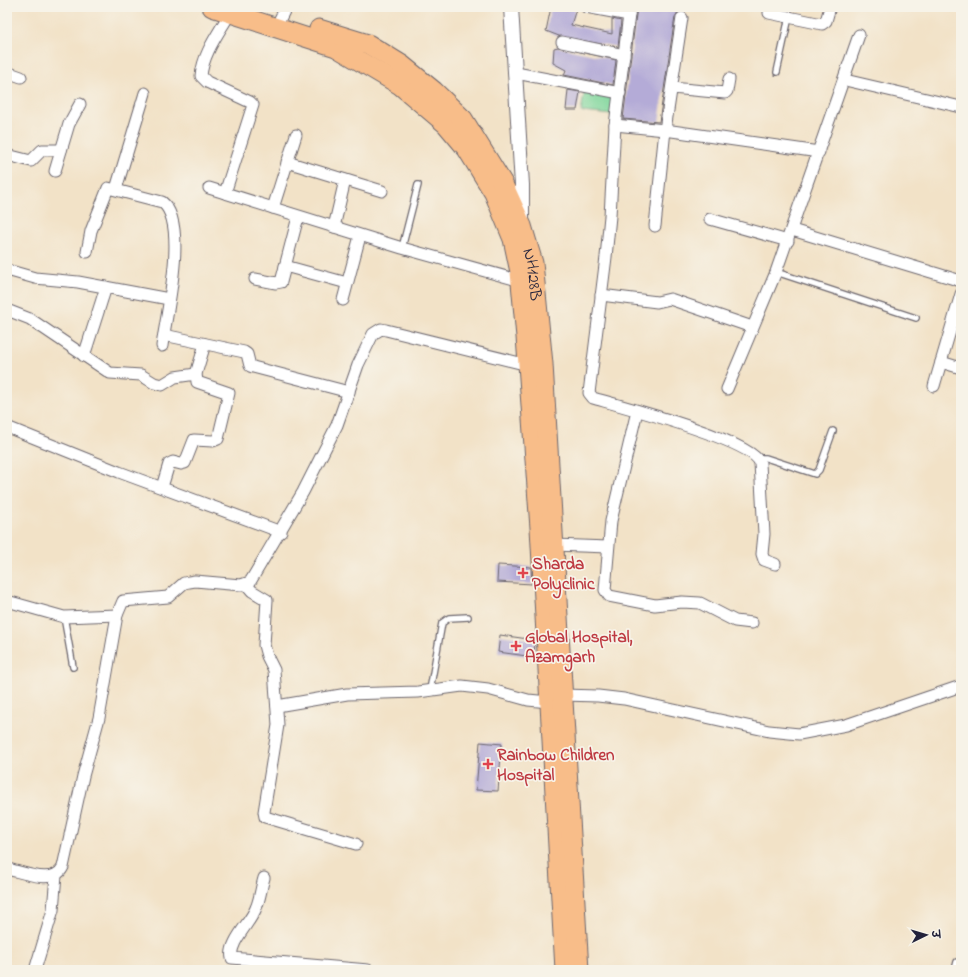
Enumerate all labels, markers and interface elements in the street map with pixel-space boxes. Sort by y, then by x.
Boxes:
street label: NH128B [515,245,548,302]
place label: Sharda Polyclinic [532,552,595,599]
marker: Sharda Polyclinic [517,567,529,579]
place label: Global Hospital, Azamgarh [525,625,633,672]
marker: Global Hospital, Azamgarh [510,640,522,652]
place label: Rainbow Children Hospital [497,743,615,788]
marker: Rainbow Children Hospital [482,758,494,770]
north arrow [906,915,946,955]
text: उ [927,929,943,940]

